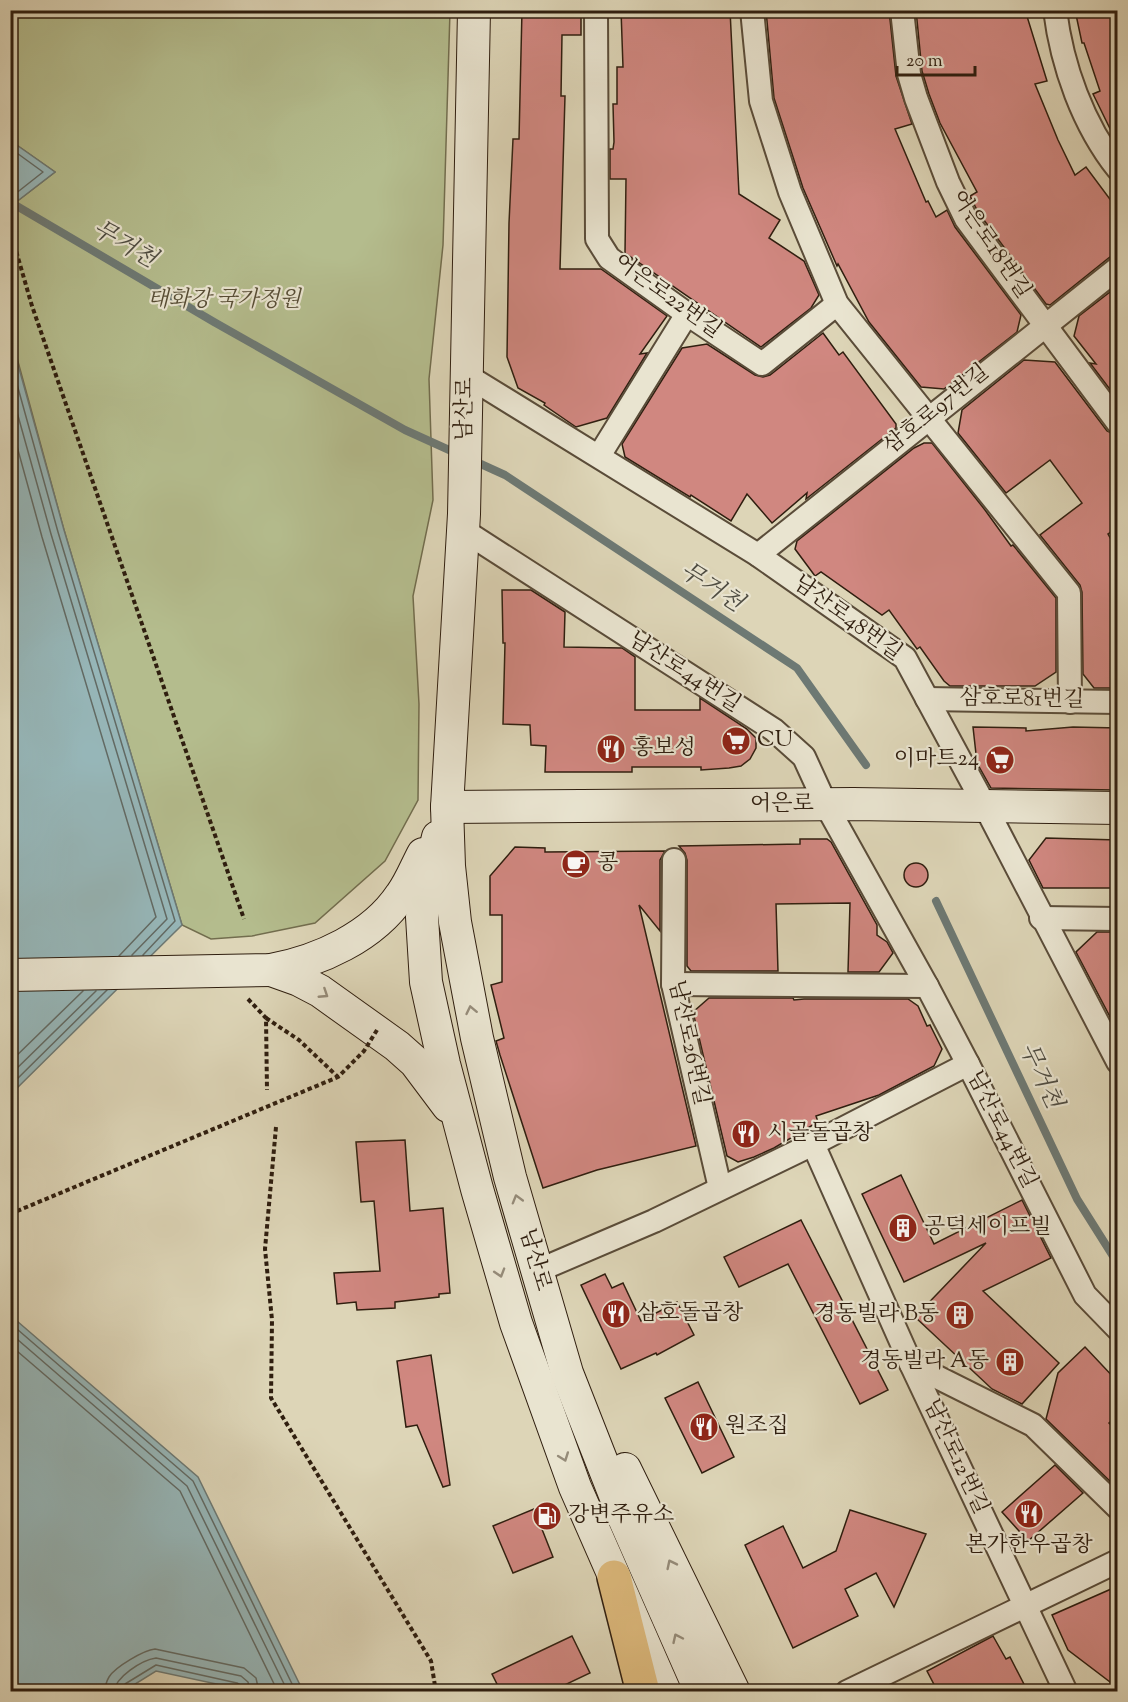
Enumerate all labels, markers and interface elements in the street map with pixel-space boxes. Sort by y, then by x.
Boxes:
scale bar [897,39,975,77]
text: 20 m [906,49,943,75]
street label: 어은로18번길 [942,184,1038,306]
water label: 무거천 [85,213,164,278]
street label: 어은로22번길 [606,247,728,347]
park label: 태화강 국가정원 [147,285,302,317]
street label: 삼호로97번길 [877,357,997,463]
street label: 남산로 [449,377,483,441]
water label: 무거천 [673,555,751,622]
street label: 남산로48번길 [786,568,908,670]
street label: 남산로44번길 [621,625,747,721]
street label: 삼호로81번길 [959,683,1085,717]
supermarket icon: CU [720,725,752,757]
place label: CU [757,725,793,757]
restaurant icon: 홍보성 [595,733,627,765]
place label: 홍보성 [632,733,696,765]
place label: 이마트24 [894,744,979,776]
supermarket icon: 이마트24 [984,744,1016,776]
street label: 어은로 [750,789,814,821]
cafe icon: 콩 [560,848,592,880]
place label: 콩 [597,848,618,880]
street label: 남산로26번길 [659,977,717,1109]
one-way arrow [317,987,328,998]
one-way arrow [465,1005,478,1015]
water label: 무거천 [1010,1037,1071,1116]
street label: 남산로44번길 [958,1066,1044,1194]
restaurant icon: 시골돌곱창 [730,1118,762,1150]
place label: 시골돌곱창 [767,1118,874,1150]
one-way arrow [511,1194,524,1204]
building icon: 공덕세이프빌 [887,1212,919,1244]
place label: 공덕세이프빌 [924,1212,1052,1244]
street label: 남산로 [510,1225,558,1295]
one-way arrow [493,1267,505,1278]
restaurant icon: 삼호돌곱창 [600,1298,632,1330]
place label: 삼호돌곱창 [637,1298,744,1330]
place label: 경동빌라 B동 [814,1299,939,1331]
building icon: 경동빌라 B동 [944,1299,976,1331]
place label: 경동빌라 A동 [860,1346,989,1378]
building icon: 경동빌라 A동 [994,1346,1026,1378]
street label: 남산로12번길 [914,1394,996,1520]
restaurant icon: 원조집 [688,1411,720,1443]
place label: 원조집 [725,1411,789,1443]
one-way arrow [556,1452,569,1462]
restaurant icon: 본가한우곱창 [1013,1498,1045,1530]
fuel station icon: 강변주유소 [531,1500,563,1532]
place label: 강변주유소 [568,1500,674,1532]
place label: 본가한우곱창 [965,1530,1094,1562]
one-way arrow [667,1559,678,1570]
one-way arrow [672,1634,684,1645]

